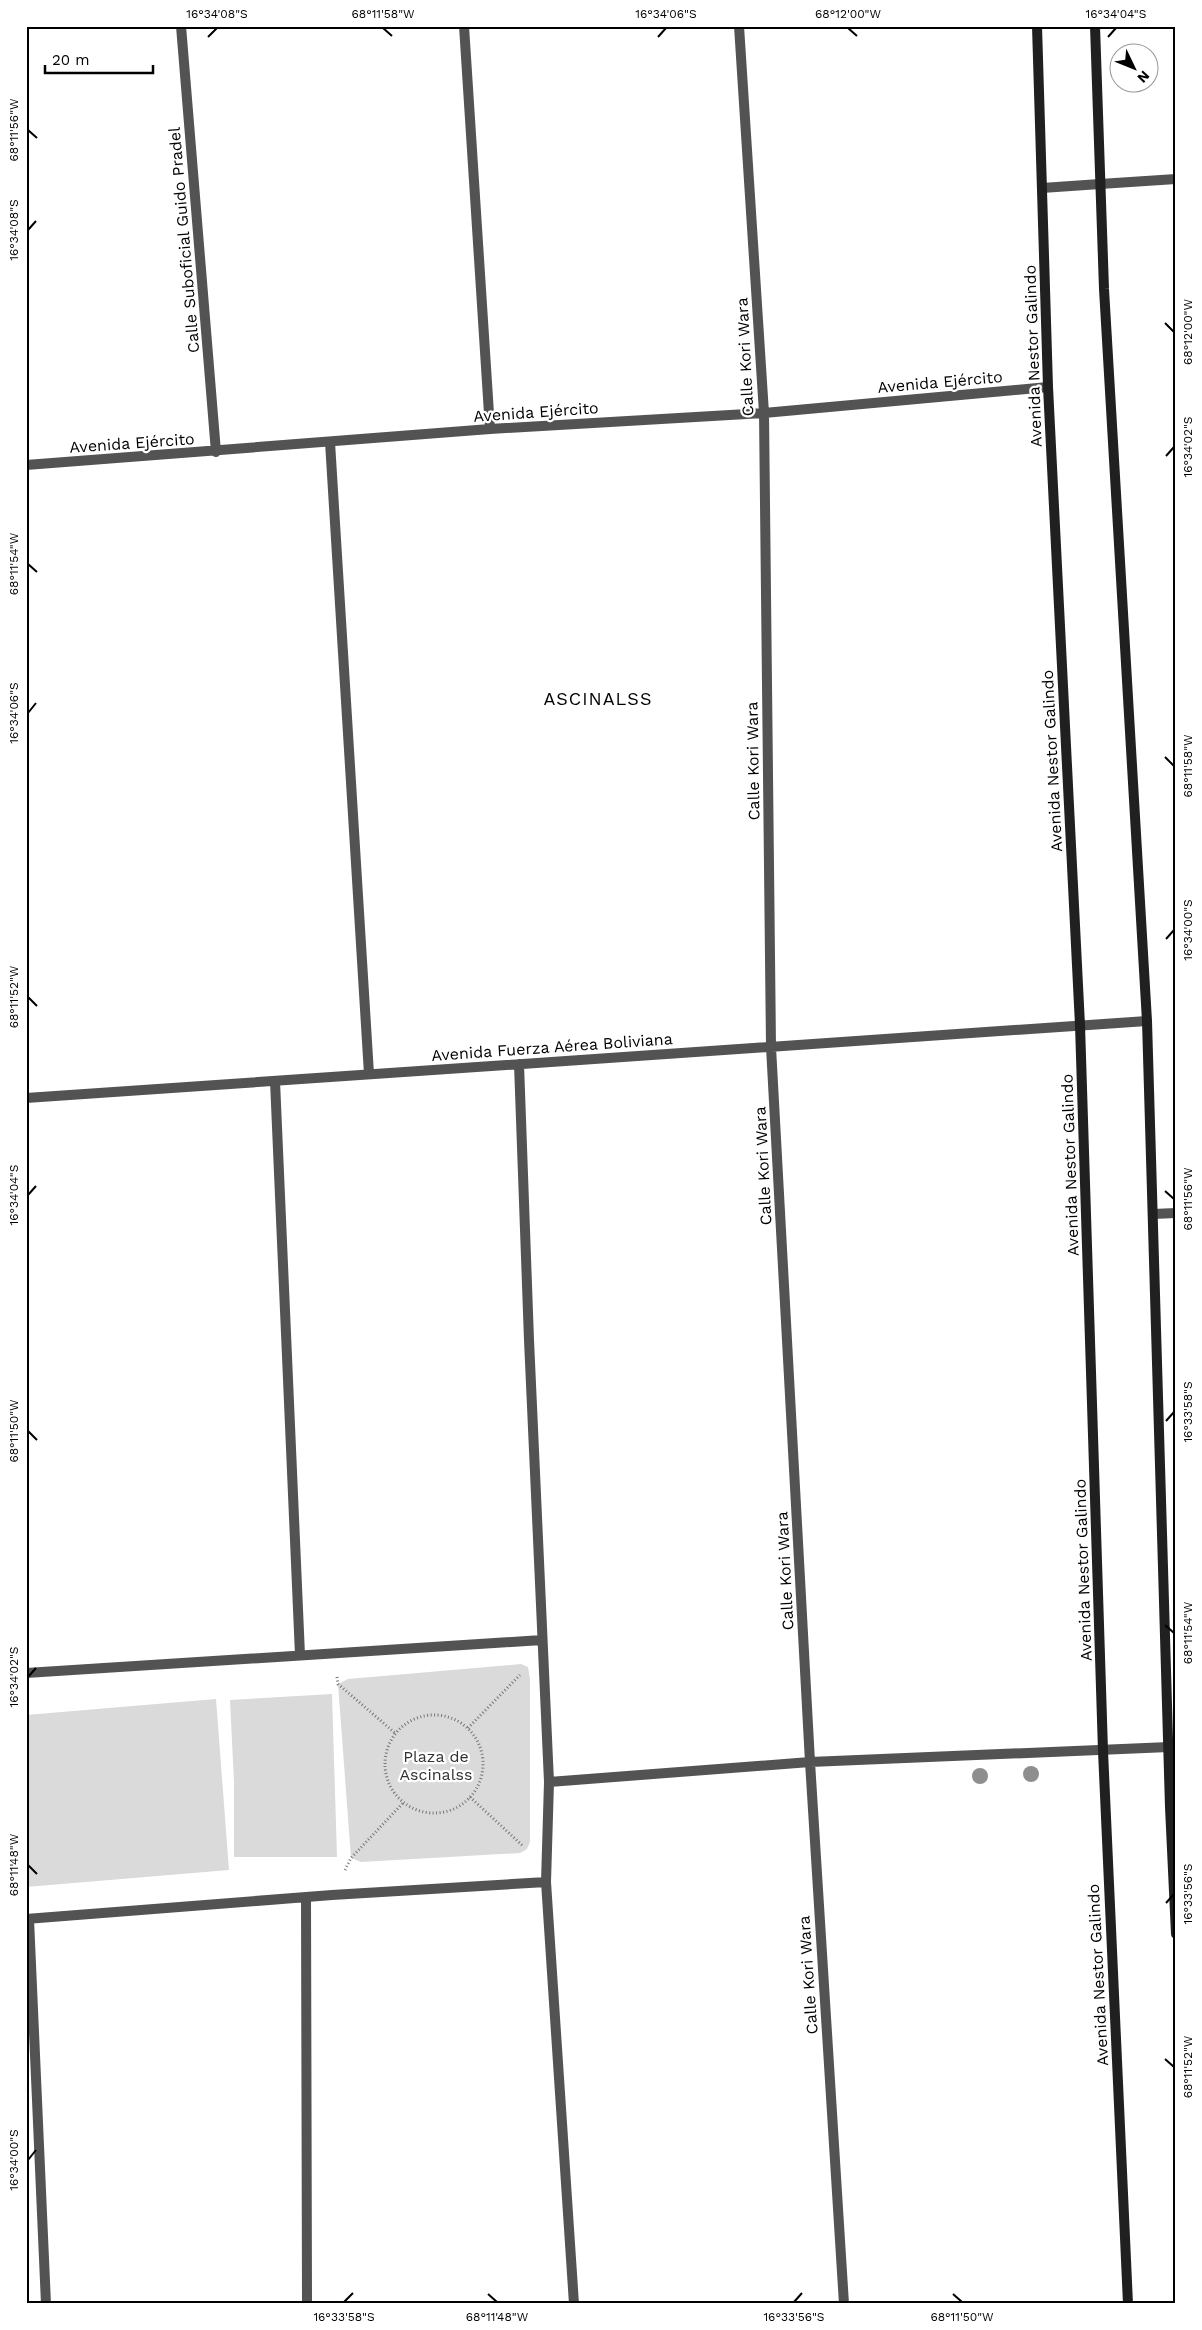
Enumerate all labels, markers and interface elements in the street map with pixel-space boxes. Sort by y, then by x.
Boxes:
text: 16°34'08"S [186,7,248,21]
text: 68°11'58"W [351,7,415,21]
text: 16°34'06"S [635,7,697,21]
text: 68°12'00"W [815,7,881,21]
text: 16°34'04"S [1086,7,1146,21]
scale bar [45,42,152,74]
north arrow [1110,42,1160,92]
text: 20 m [52,51,90,69]
text: N [1134,68,1153,86]
text: 68°11'56"W [7,98,21,162]
street label: Calle Suboficial Guido Pradel [165,126,203,354]
text: 16°34'08"S [7,199,21,261]
street label: Avenida Nestor Galindo [1020,264,1046,448]
street label: Calle Kori Wara [732,297,758,417]
text: 68°12'00"W [1181,299,1195,365]
street label: Avenida Ejército [877,367,1003,397]
street label: Avenida Ejército [473,398,599,426]
text: 16°34'02"S [1181,416,1195,478]
street label: Avenida Ejército [69,429,195,457]
text: 68°11'54"W [7,532,21,595]
street label: Avenida Nestor Galindo [1038,669,1066,853]
text: 16°34'06"S [7,682,21,744]
district label: ASCINALSS [544,688,652,709]
street label: Calle Kori Wara [742,701,764,821]
text: 68°11'58"W [1181,734,1195,798]
text: 16°34'00"S [1181,899,1195,961]
text: 68°11'52"W [7,965,21,1028]
street label: Avenida Fuerza Aérea Boliviana [431,1029,673,1065]
street label: Avenida Nestor Galindo [1057,1073,1083,1257]
street label: Calle Kori Wara [750,1106,776,1226]
text: 16°34'04"S [7,1165,21,1225]
text: 68°11'56"W [1181,1167,1195,1231]
text: 16°33'58"S [1181,1381,1195,1443]
text: 68°11'50"W [7,1399,21,1463]
street label: Avenida Nestor Galindo [1070,1478,1096,1662]
street label: Calle Kori Wara [772,1511,798,1631]
text: 68°11'54"W [1181,1601,1195,1664]
text: 16°34'02"S [7,1646,21,1708]
park label: Plaza de Ascinalss [400,1747,472,1784]
text: 68°11'48"W [7,1833,21,1896]
text: 16°33'56"S [1181,1863,1195,1925]
street label: Avenida Nestor Galindo [1084,1883,1112,2067]
street label: Calle Kori Wara [794,1915,822,2035]
text: 68°11'52"W [1181,2035,1195,2098]
text: 16°34'00"S [7,2129,21,2191]
text: 16°33'58"S [313,2310,375,2324]
text: 68°11'48"W [466,2310,529,2324]
text: 16°33'56"S [763,2310,825,2324]
text: 68°11'50"W [930,2310,994,2324]

